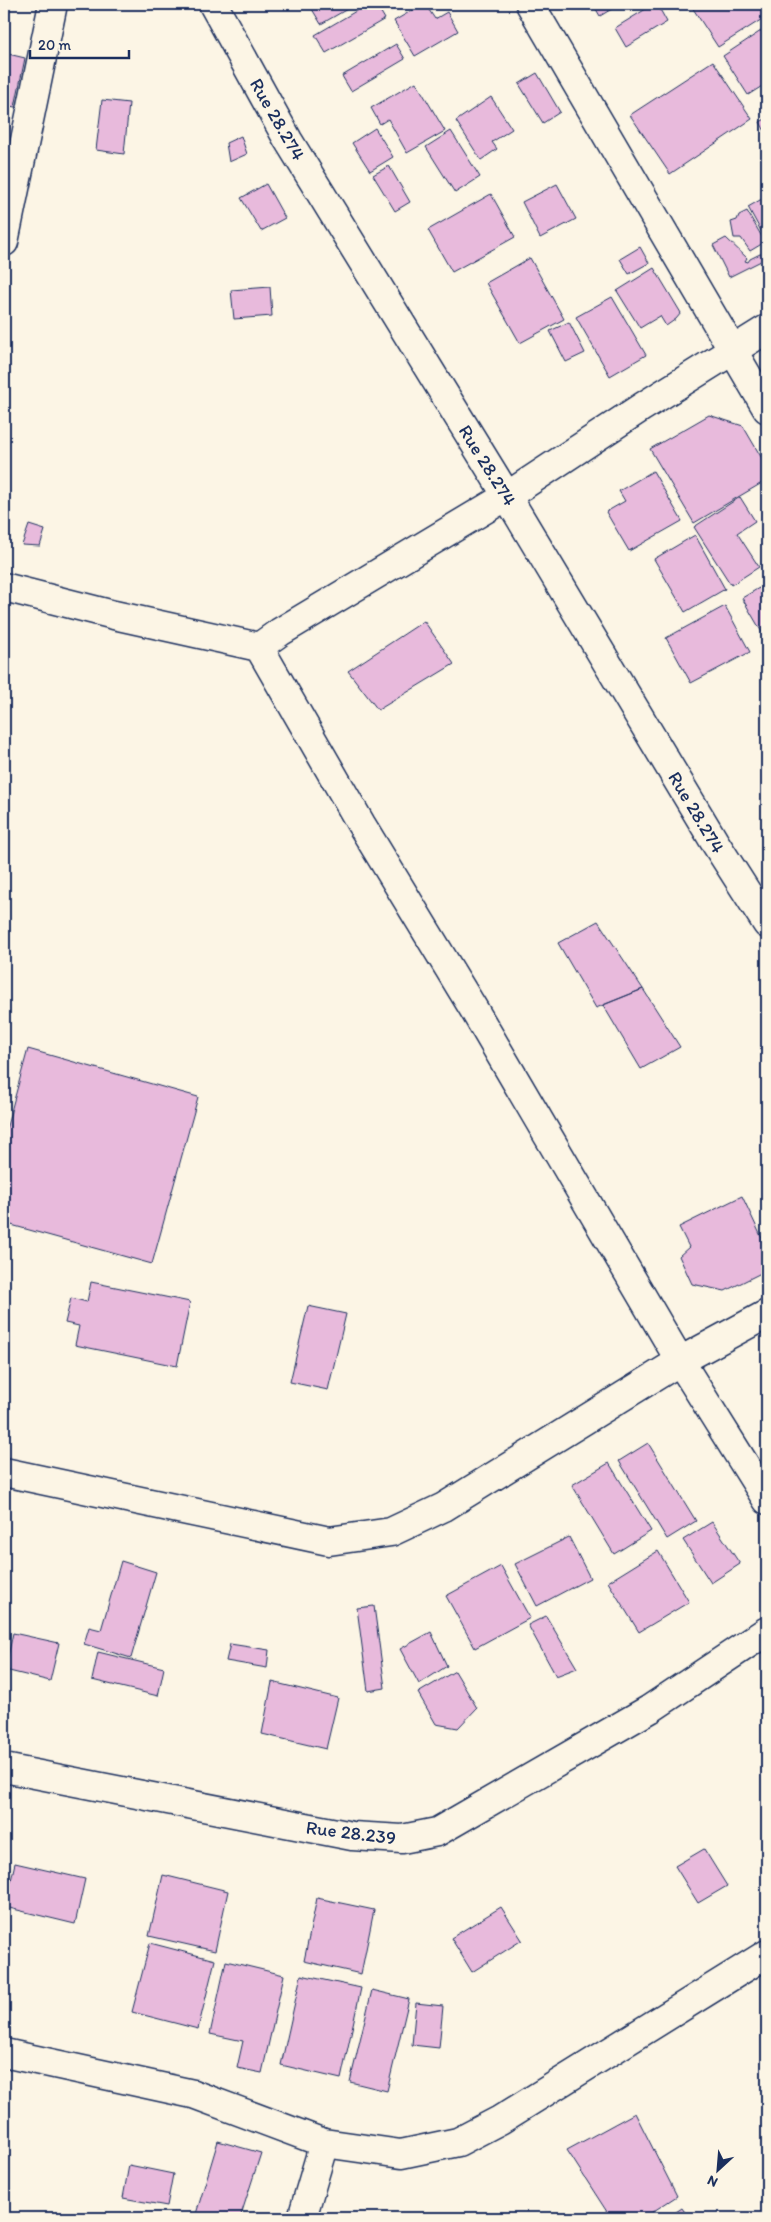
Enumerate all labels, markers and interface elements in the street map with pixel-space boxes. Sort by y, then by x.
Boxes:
scale bar [30,28,129,60]
text: 20 m [38,36,72,54]
street label: Rue 28.274 [245,74,310,164]
street label: Rue 28.274 [454,420,521,510]
street label: Rue 28.274 [663,767,730,857]
street label: Rue 28.239 [305,1816,397,1849]
north arrow [694,2144,744,2194]
text: N [705,2172,720,2191]

